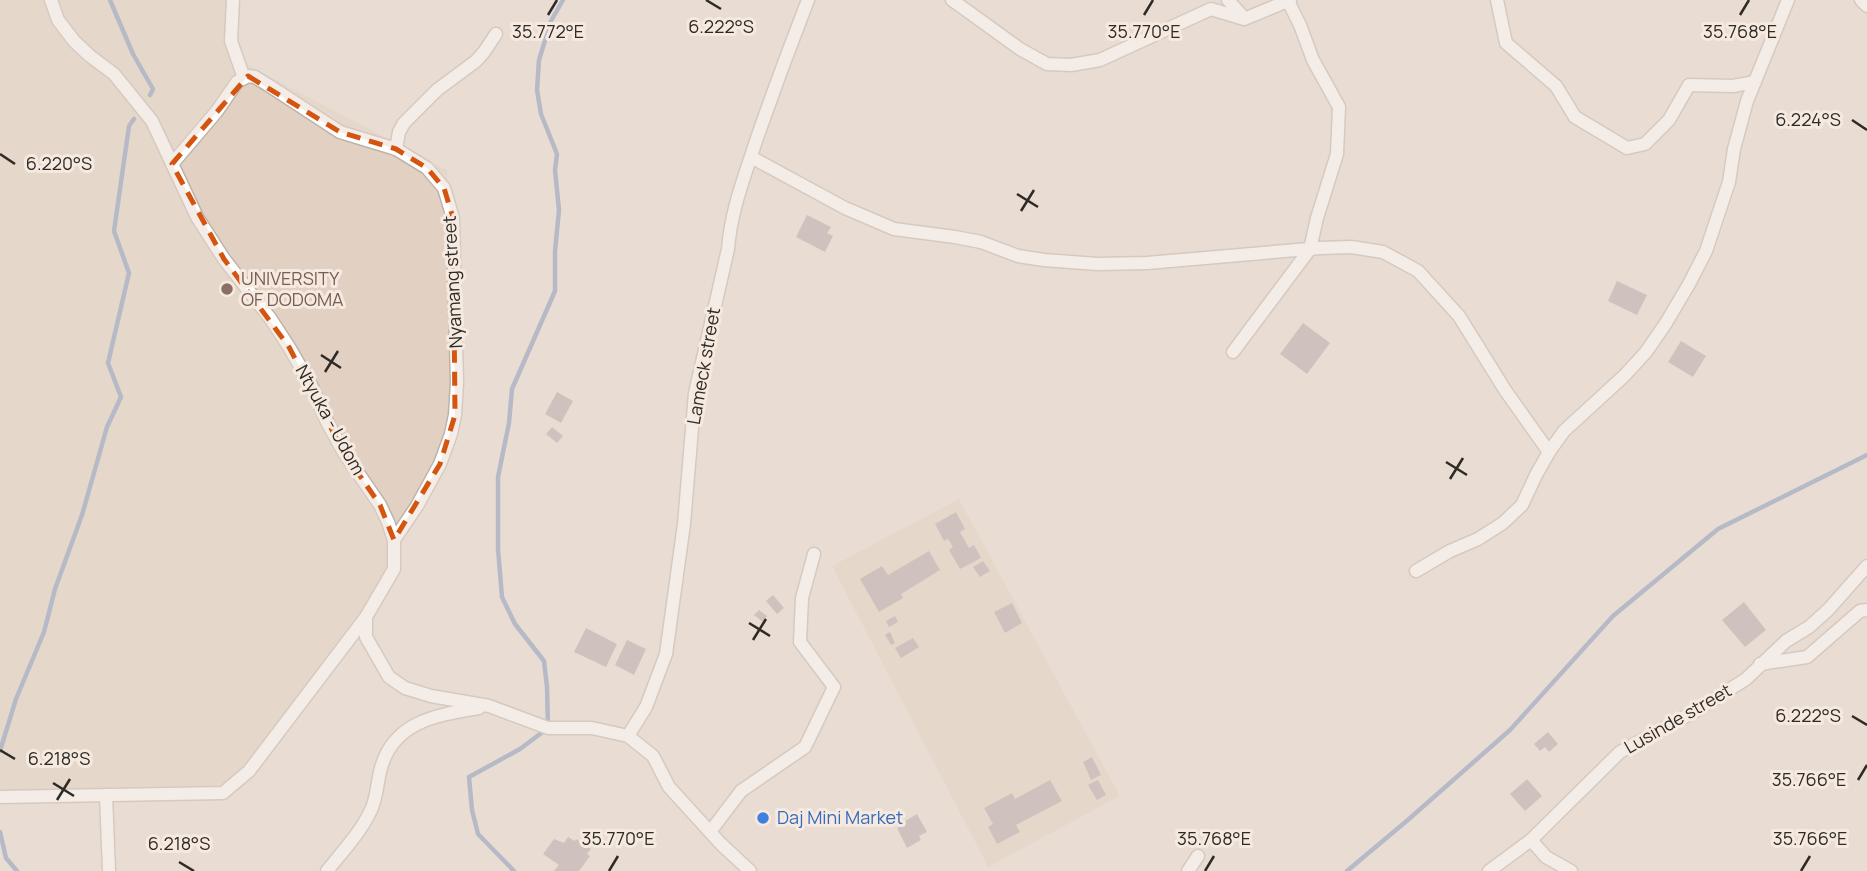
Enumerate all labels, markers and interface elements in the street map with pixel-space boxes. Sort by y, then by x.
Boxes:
text: 6.222°S [688,14,754,38]
text: 35.772°E [512,19,584,43]
text: 35.770°E [1108,19,1180,43]
text: 35.768°E [1703,19,1777,43]
text: 6.224°S [1775,107,1841,131]
text: 6.220°S [26,151,92,175]
street label: Nyamang street [437,215,467,349]
place label: UNIVERSITY OF DODOMA [241,266,344,311]
marker: UNIVERSITY OF DODOMA [219,281,235,297]
street label: Lameck street [681,305,725,426]
street label: Ntyuka - Udom [291,360,371,479]
street label: Lusinde street [1619,678,1736,759]
text: 6.222°S [1775,703,1841,727]
text: 6.218°S [28,746,90,770]
text: 35.766°E [1772,767,1846,791]
place label: Daj Mini Market [777,805,903,829]
marker: Daj Mini Market [755,810,771,826]
text: 35.770°E [582,826,654,850]
text: 35.768°E [1177,826,1251,850]
text: 35.766°E [1773,826,1847,850]
text: 6.218°S [148,831,210,855]

